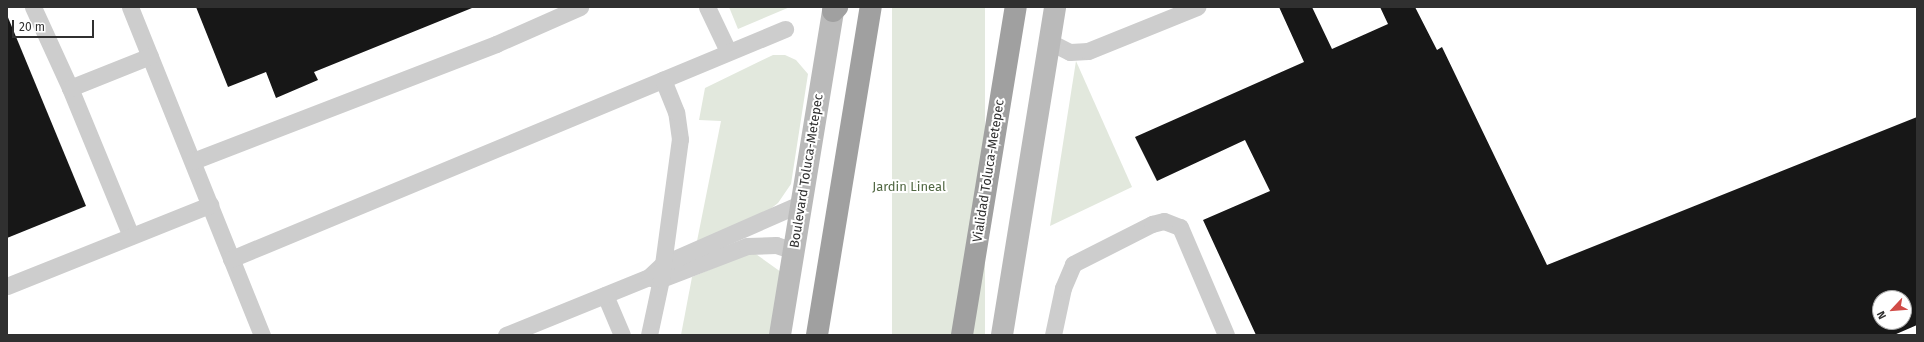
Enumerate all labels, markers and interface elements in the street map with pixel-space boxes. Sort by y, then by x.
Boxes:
scale bar [14,12,96,38]
text: 20 m [19,20,45,34]
street label: Boulevard Toluca-Metepec [787,93,827,249]
street label: Vialidad Toluca-Metepec [970,98,1008,244]
park label: Jardin Lineal [872,179,946,195]
north arrow [1872,290,1912,330]
text: N [1874,309,1889,321]

